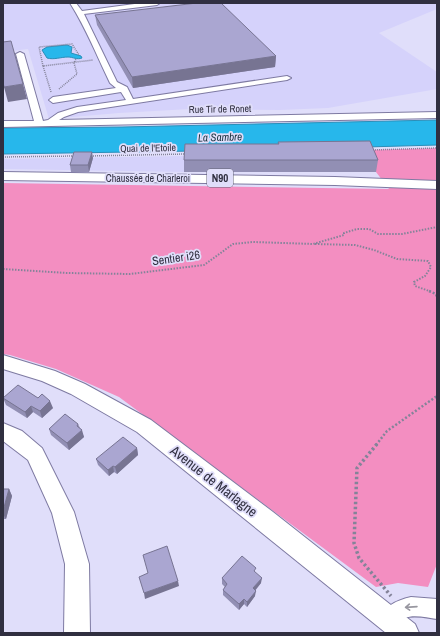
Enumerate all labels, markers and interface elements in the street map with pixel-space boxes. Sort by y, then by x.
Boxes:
street label: Rue Tir de Ronet [189,102,252,116]
water label: La Sambre [198,129,242,145]
street label: Quai de l'Etoile [120,141,176,155]
road number: N90 [207,169,233,187]
street label: Chaussée de Charleroi [106,172,190,185]
street label: Sentier i26 [151,247,201,269]
street label: Avenue de Marlagne [166,441,261,521]
one-way arrow [404,604,417,611]

